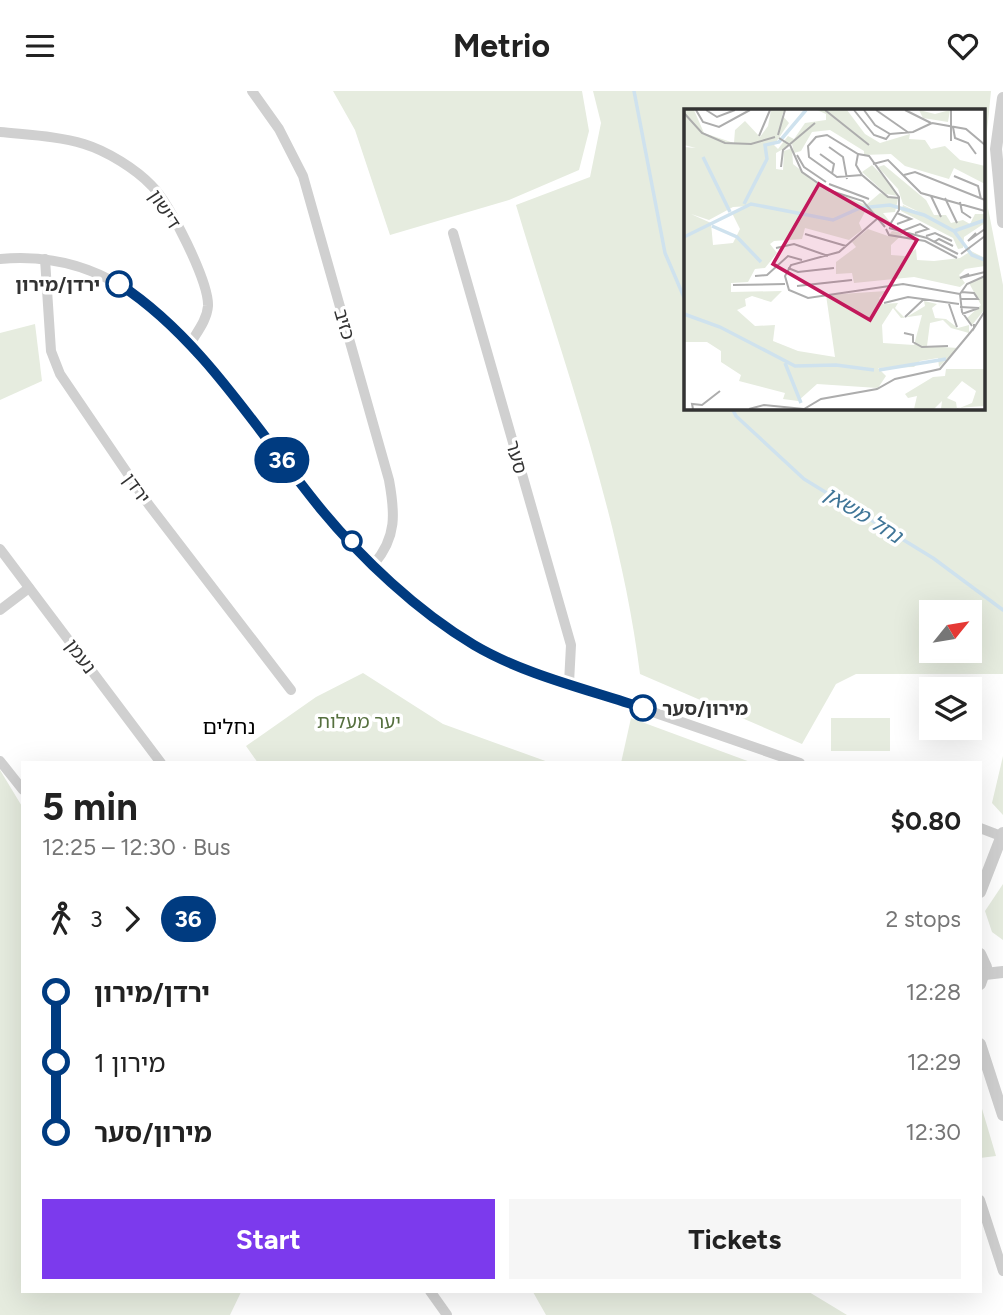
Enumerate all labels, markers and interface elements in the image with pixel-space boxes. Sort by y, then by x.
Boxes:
icon: menu [21,27,59,65]
text: Metrio [453,27,550,65]
icon: heart [944,27,982,65]
inset map [684,109,986,409]
street label: דישון [144,186,186,233]
marker: ירדן/מירון [106,271,132,297]
place label: ירדן/מירון [15,273,100,296]
street label: כזיב [329,306,360,342]
line badge: 36 [250,437,314,483]
street label: סער [501,438,532,476]
text: 36 [268,445,296,474]
street label: ירדן [118,469,155,508]
water label: נחל משאן [820,481,909,549]
unlabelled marker [342,531,362,551]
north arrow [919,600,982,663]
map controls [919,600,982,740]
street label: נעמן [60,634,101,678]
button: layers [919,677,982,740]
marker: מירון/סער [630,695,656,721]
place label: מירון/סער [662,697,748,720]
park label: יער מעלות [317,710,401,733]
district label: נחלים [203,714,255,739]
text: 5 min [42,784,138,830]
text: $0.80 [891,805,961,837]
text: 12:25 – 12:30 · Bus [42,833,231,861]
icon: walk [42,900,80,938]
icon: forward [113,900,151,938]
text: 36 [175,904,202,933]
text: 3 [90,905,103,933]
text: 2 stops [885,905,961,933]
text: ירדן/מירון [94,977,210,1009]
text: 12:28 [906,978,961,1006]
text: מירון 1 [94,1047,165,1079]
text: 12:29 [907,1048,961,1076]
text: מירון/סער [94,1117,212,1149]
text: 12:30 [906,1118,961,1146]
button: Start [42,1199,495,1279]
button: Tickets [509,1199,961,1279]

